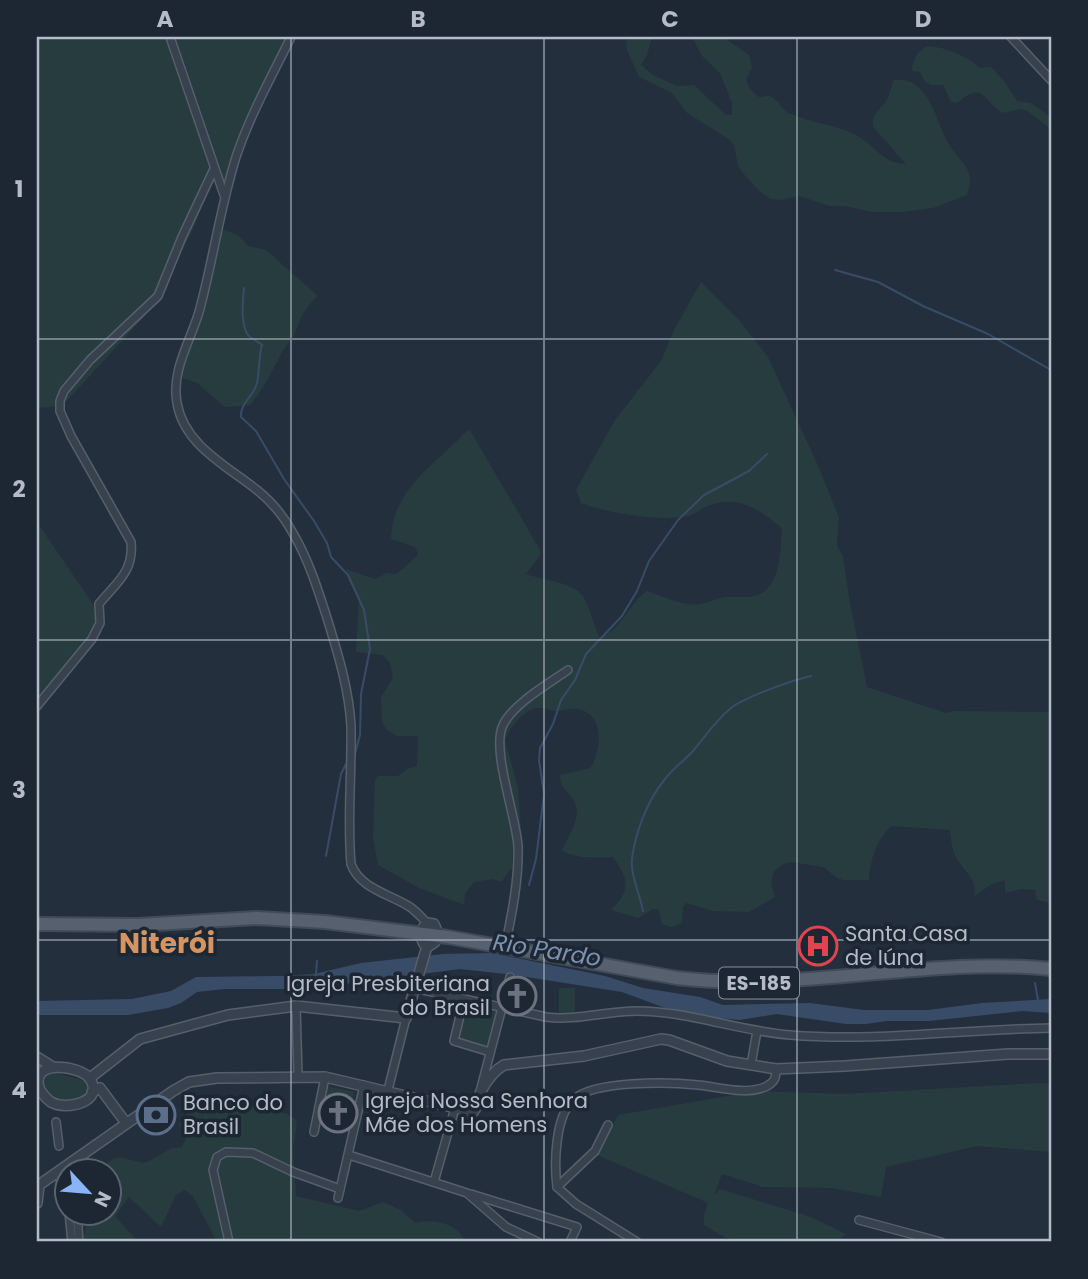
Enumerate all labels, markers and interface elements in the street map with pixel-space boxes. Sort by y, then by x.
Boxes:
text: A [157,3,174,35]
text: B [410,3,426,35]
text: C [661,3,679,35]
text: D [915,3,931,35]
text: 1 [15,173,23,205]
text: 2 [12,473,26,505]
text: 3 [12,774,26,806]
place label: Santa Casa de Iúna [845,919,968,972]
district label: Niterói [119,924,215,963]
hospital icon: Santa Casa de Iúna [797,925,839,967]
water label: Rio Pardo [491,926,603,974]
road number: ES-185 [719,967,799,998]
place label: Igreja Presbiteriana do Brasil [286,969,490,1022]
church icon: Igreja Presbiteriana do Brasil [496,975,538,1017]
text: 4 [11,1074,27,1106]
place label: Igreja Nossa Senhora Mãe dos Homens [365,1086,588,1139]
place label: Banco do Brasil [183,1088,283,1141]
church icon: Igreja Nossa Senhora Mãe dos Homens [317,1092,359,1134]
bank icon: Banco do Brasil [135,1094,177,1136]
north arrow [52,1156,122,1226]
text: N [88,1187,118,1212]

